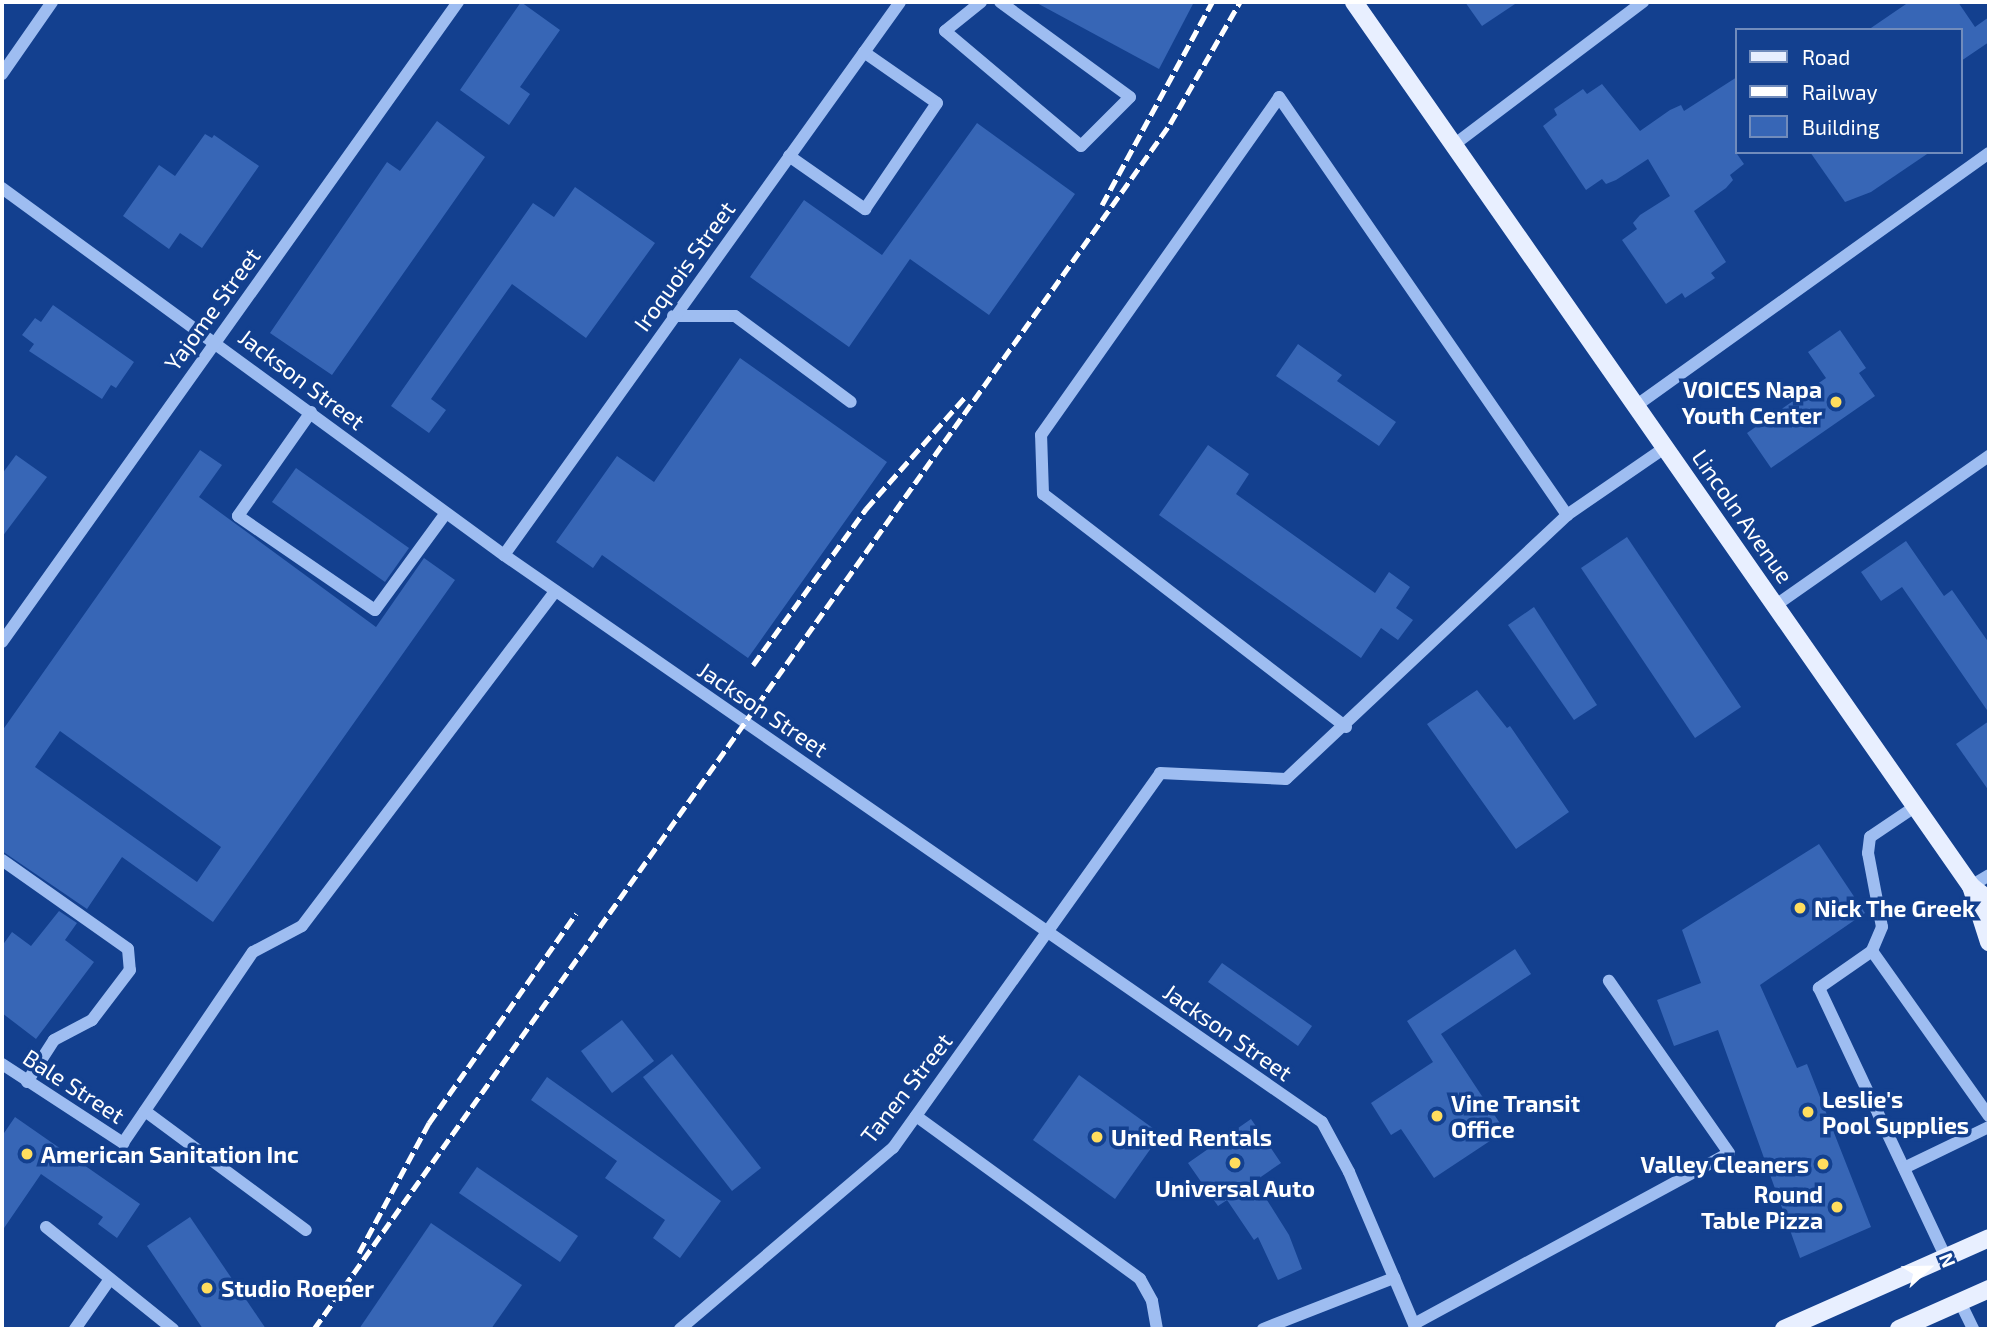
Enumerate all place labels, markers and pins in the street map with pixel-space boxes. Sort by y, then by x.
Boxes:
place label: VOICES Napa Youth Center [1682,375,1822,429]
marker: VOICES Napa Youth Center [1828,394,1844,410]
place label: Nick The Greek [1814,894,1975,922]
marker: Nick The Greek [1792,900,1808,916]
place label: Leslie's Pool Supplies [1822,1085,1970,1139]
place label: Vine Transit Office [1451,1089,1581,1143]
marker: Leslie's Pool Supplies [1800,1104,1816,1120]
marker: Vine Transit Office [1429,1108,1445,1124]
place label: United Rentals [1111,1123,1272,1151]
marker: United Rentals [1089,1129,1105,1145]
place label: American Sanitation Inc [41,1140,299,1168]
marker: American Sanitation Inc [19,1146,35,1162]
place label: Valley Cleaners [1640,1150,1809,1178]
marker: Universal Auto [1227,1155,1243,1171]
marker: Valley Cleaners [1815,1156,1831,1172]
place label: Universal Auto [1154,1174,1316,1202]
place label: Round Table Pizza [1701,1180,1823,1234]
marker: Round Table Pizza [1829,1199,1845,1215]
place label: Studio Roeper [221,1274,374,1302]
marker: Studio Roeper [199,1280,215,1296]

